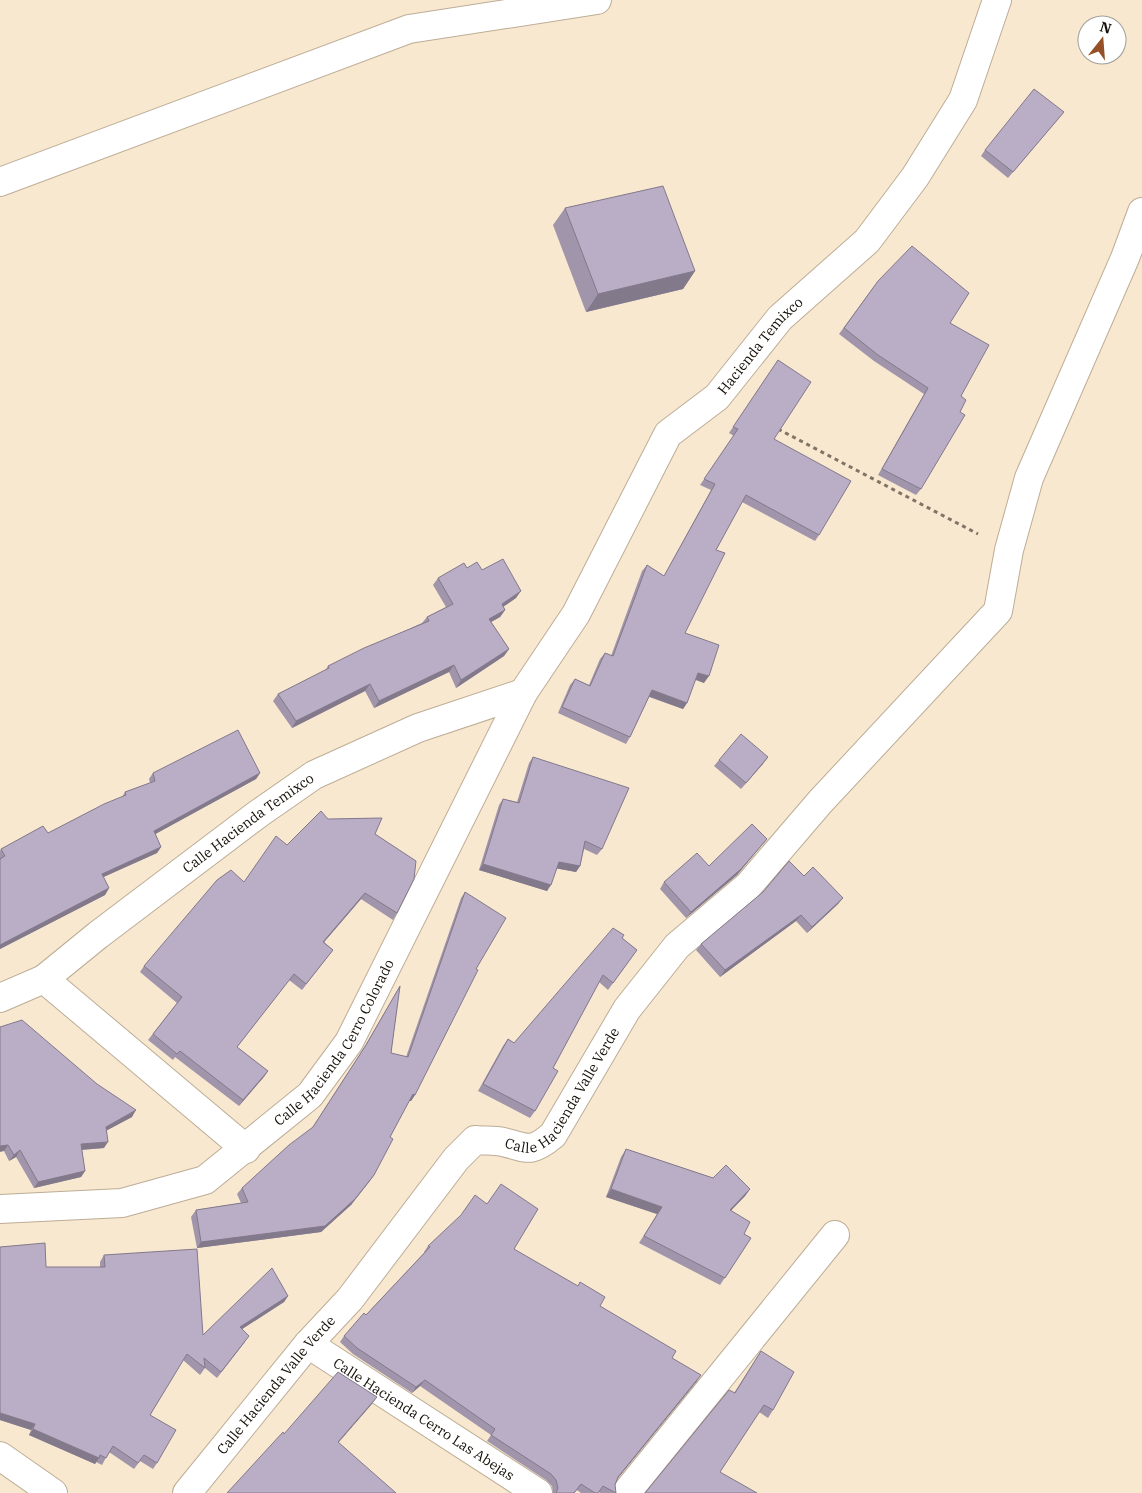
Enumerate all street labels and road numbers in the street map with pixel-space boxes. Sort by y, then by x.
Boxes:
street label: Hacienda Temixco [714,293,807,398]
street label: Calle Hacienda Temixco [179,769,317,877]
street label: Calle Hacienda Cerro Colorado [270,956,398,1130]
street label: Calle Hacienda Valle Verde [503,1024,623,1157]
street label: Calle Hacienda Valle Verde [213,1312,339,1458]
street label: Calle Hacienda Cerro Las Abejas [330,1354,518,1484]

